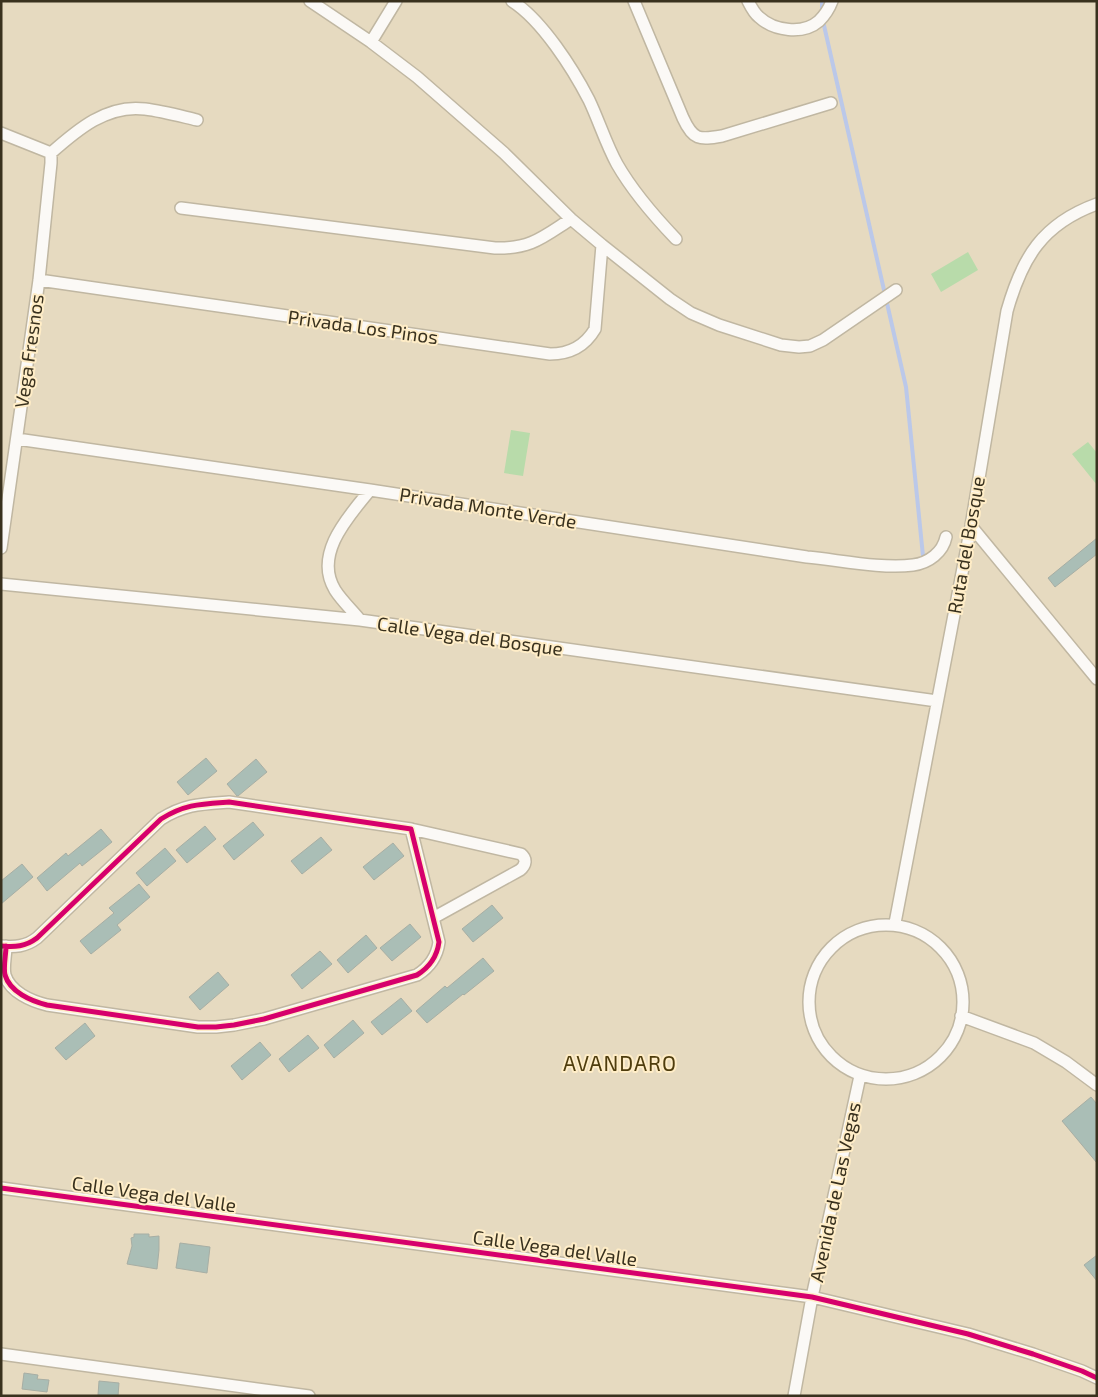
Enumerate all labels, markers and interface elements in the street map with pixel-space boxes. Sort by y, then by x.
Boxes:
street label: Vega Fresnos [9,292,48,409]
street label: Privada Los Pinos [287,305,440,348]
street label: Ruta del Bosque [942,474,989,615]
street label: Privada Monte Verde [398,482,578,533]
street label: Calle Vega del Bosque [376,611,564,660]
district label: AVANDARO [563,1050,677,1075]
street label: Avenida de Las Vegas [804,1100,865,1284]
street label: Calle Vega del Valle [70,1171,238,1216]
street label: Calle Vega del Valle [471,1225,639,1270]

